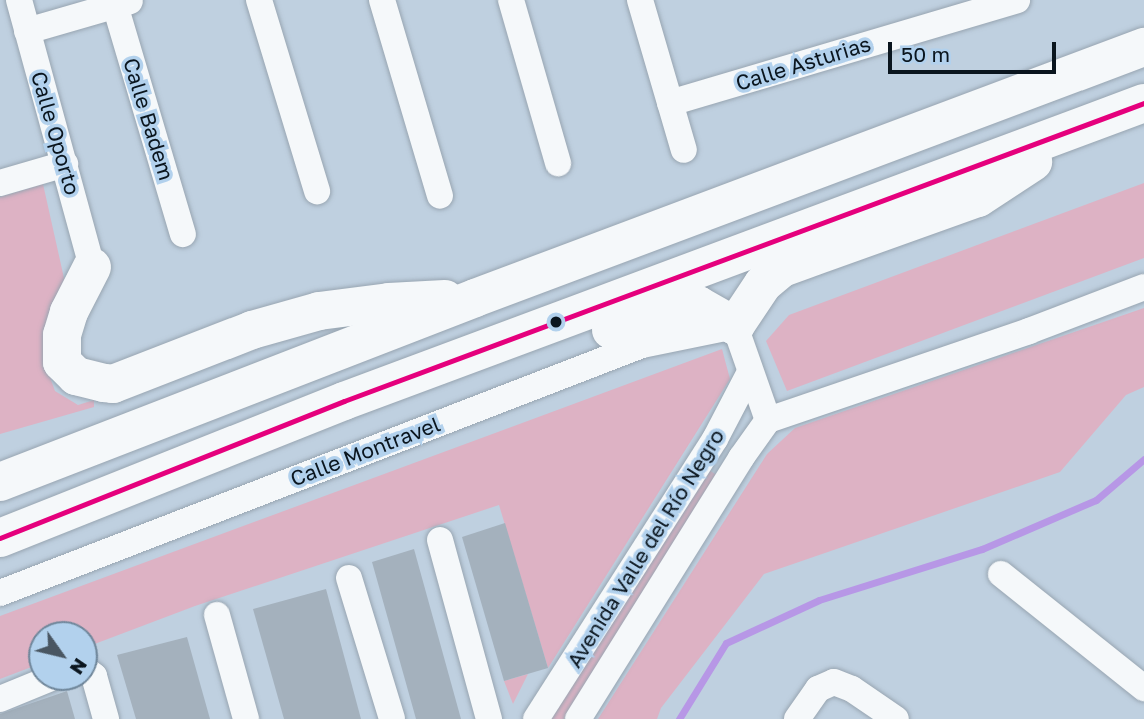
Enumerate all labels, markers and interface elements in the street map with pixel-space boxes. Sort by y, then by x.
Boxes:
scale bar [892,28,1060,72]
street label: Calle Asturias [732,31,874,95]
text: 50 m [901,41,950,67]
street label: Calle Badem [118,55,180,183]
street label: Calle Oporto [26,68,86,198]
unlabelled marker [549,315,563,329]
street label: Calle Montravel [287,411,443,491]
street label: Avenida Valle del Río Negro [561,424,729,672]
north arrow [28,621,98,691]
text: N [66,654,93,679]

